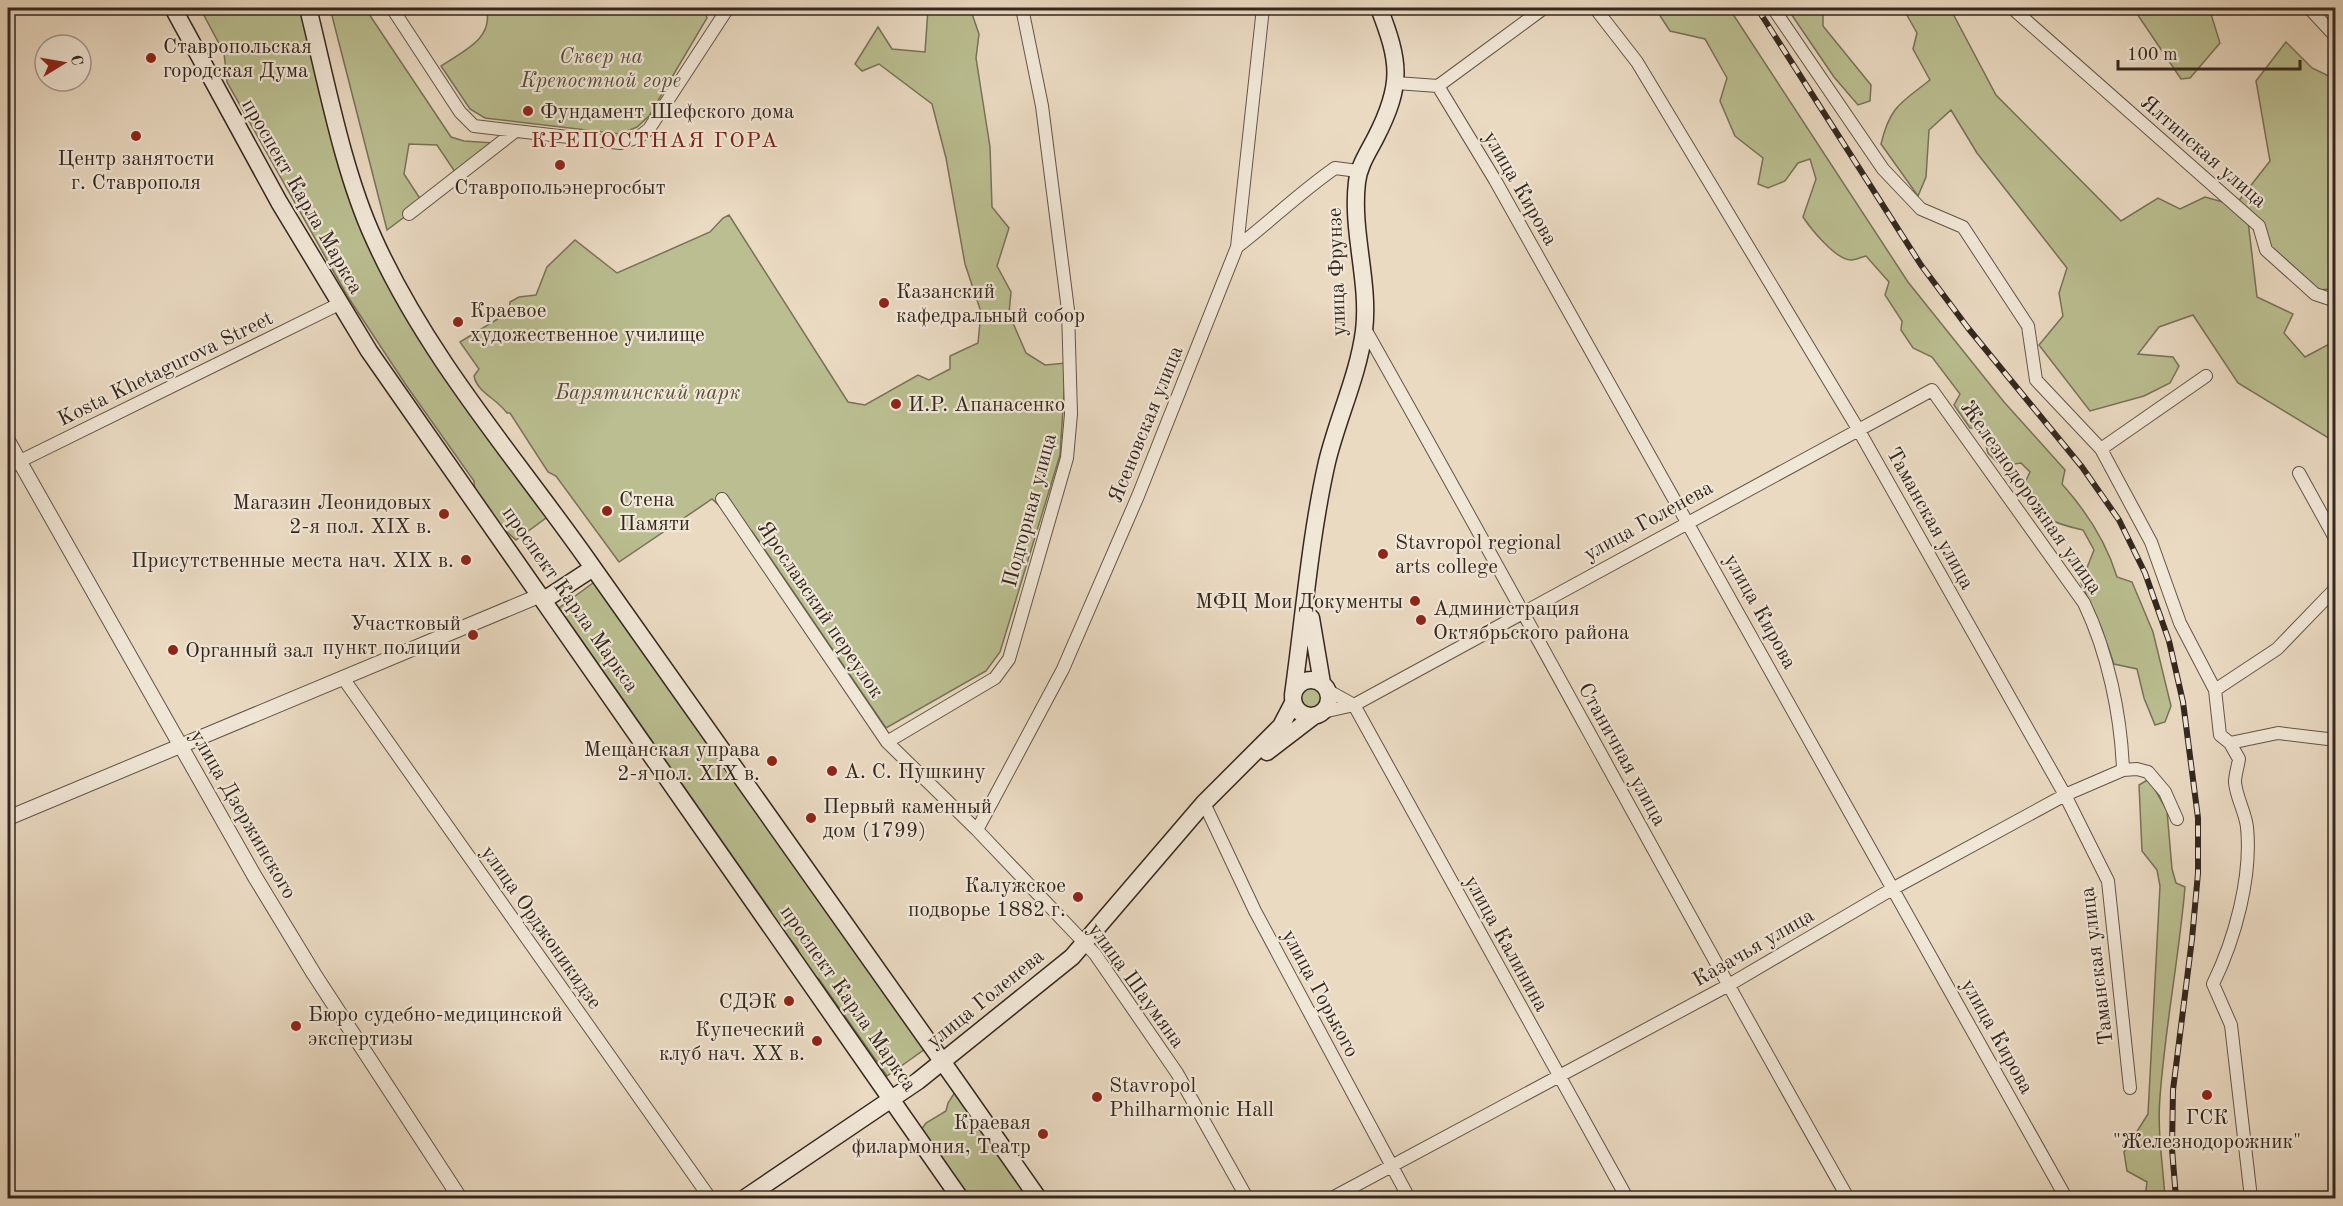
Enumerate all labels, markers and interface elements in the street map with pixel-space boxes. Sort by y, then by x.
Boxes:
north arrow [33,33,93,93]
scale bar [2118,33,2300,71]
place label: Ставропольская городская Дума [163,37,312,82]
text: 100 m [2127,46,2178,64]
park label: Сквер на Крепостной горе [520,47,681,92]
marker: Ставропольская городская Дума [144,51,158,65]
text: С [67,54,85,67]
street label: Ялтинская улица [2136,92,2270,212]
street label: проспект Карла Маркса [237,95,366,298]
place label: Фундамент Шефского дома [540,102,794,123]
marker: Фундамент Шефского дома [521,104,535,118]
street label: улица Кирова [1479,128,1561,249]
marker: Центр занятости г. Ставрополя [129,129,143,143]
district label: КРЕПОСТНАЯ ГОРА [531,130,779,152]
place label: Центр занятости г. Ставрополя [57,149,215,194]
marker: Ставропольэнергосбыт [553,158,567,172]
place label: Ставропольэнергосбыт [454,178,666,199]
street label: улица Фрунзе [1325,207,1350,337]
place label: Казанский кафедральный собор [896,282,1085,327]
marker: Казанский кафедральный собор [877,296,891,310]
place label: Краевое художественное училище [470,301,705,346]
street label: Kosta Khetagurova Street [55,308,277,431]
marker: Краевое художественное училище [451,315,465,329]
street label: Ясеновская улица [1105,343,1187,506]
park label: Барятинский парк [555,383,740,404]
place label: И.Р. Апанасенко [908,395,1065,416]
marker: И.Р. Апанасенко [889,397,903,411]
street label: Железнодорожная улица [1956,397,2106,598]
street label: Подгорная улица [1000,431,1061,590]
street label: Таманская улица [1882,444,1977,593]
street label: улица Голенева [1581,477,1717,565]
place label: Стена Памяти [619,490,690,535]
place label: Магазин Леонидовых 2-я пол. XIX в. [233,493,432,538]
street label: проспект Карла Маркса [498,503,642,697]
marker: Стена Памяти [600,504,614,518]
marker: Магазин Леонидовых 2-я пол. XIX в. [437,507,451,521]
street label: Ярославский переулок [753,517,887,703]
place label: Stavropol regional arts college [1395,533,1561,578]
marker: Stavropol regional arts college [1376,547,1390,561]
place label: Присутственные места нач. XIX в. [131,551,454,572]
street label: улица Кирова [1719,551,1800,673]
marker: Присутственные места нач. XIX в. [459,553,473,567]
place label: МФЦ Мои Документы [1195,592,1403,613]
marker: МФЦ Мои Документы [1408,594,1422,608]
place label: Администрация Октябрьского района [1433,599,1629,644]
marker: Администрация Октябрьского района [1414,613,1428,627]
place label: Участковый пункт полиции [323,614,461,659]
marker: Участковый пункт полиции [466,628,480,642]
place label: Органный зал [185,641,314,662]
marker: Органный зал [166,643,180,657]
street label: Станичная улица [1574,680,1670,830]
street label: улица Дзержинского [186,727,300,903]
place label: Мещанская управа 2-я пол. XIX в. [584,740,760,785]
marker: Мещанская управа 2-я пол. XIX в. [765,754,779,768]
place label: А. С. Пушкину [844,762,986,783]
marker: А. С. Пушкину [825,764,839,778]
place label: Первый каменный дом (1799) [823,797,992,842]
marker: Первый каменный дом (1799) [804,811,818,825]
street label: улица Орджоникидзе [477,842,605,1013]
street label: улица Калинина [1460,872,1552,1015]
place label: Калужское подворье 1882 г. [908,876,1066,921]
street label: Таманская улица [2077,886,2118,1046]
marker: Калужское подворье 1882 г. [1071,890,1085,904]
street label: проспект Карла Маркса [776,902,920,1096]
street label: Казачья улица [1690,905,1818,991]
street label: улица Шаумяна [1083,919,1188,1052]
street label: улица Горького [1277,926,1362,1061]
street label: улица Голенева [923,946,1049,1053]
street label: улица Кирова [1956,976,2037,1098]
place label: СДЭК [719,992,777,1013]
marker: СДЭК [782,994,796,1008]
place label: Бюро судебно-медицинской экспертизы [308,1005,562,1050]
marker: Бюро судебно-медицинской экспертизы [289,1019,303,1033]
place label: Купеческий клуб нач. ХХ в. [659,1020,805,1065]
marker: Купеческий клуб нач. ХХ в. [810,1034,824,1048]
place label: Stavropol Philharmonic Hall [1109,1076,1274,1121]
marker: ГСК "Железнодорожник" [2200,1088,2214,1102]
marker: Stavropol Philharmonic Hall [1090,1090,1104,1104]
place label: ГСК "Железнодорожник" [2113,1108,2301,1153]
place label: Краевая филармония, Театр [852,1113,1031,1158]
marker: Краевая филармония, Театр [1036,1127,1050,1141]

